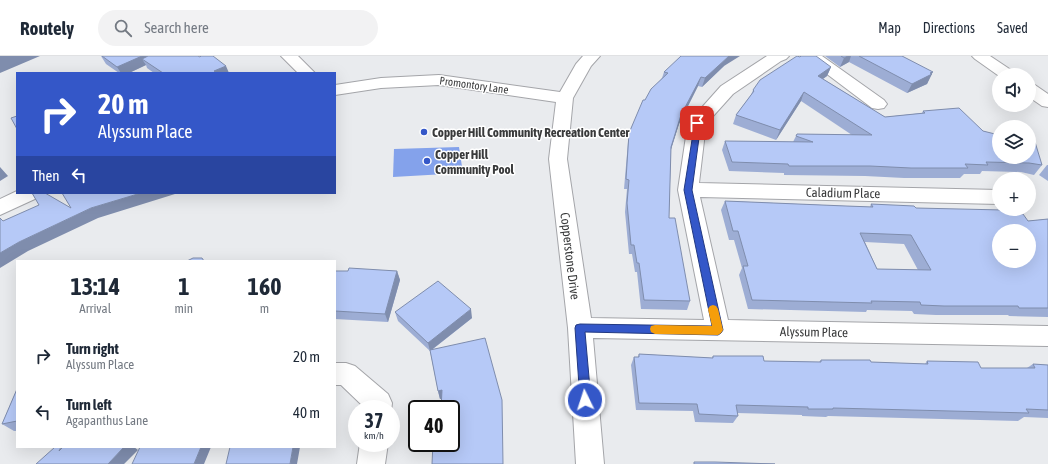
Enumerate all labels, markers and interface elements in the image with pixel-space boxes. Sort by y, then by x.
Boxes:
search box [98,10,378,46]
text: Routely [20,17,74,39]
icon: search [112,17,134,39]
text: Search here [144,19,209,36]
text: Map [878,20,901,36]
text: Directions [923,20,975,36]
text: Saved [997,20,1028,36]
map controls [992,68,1036,268]
button: sound [992,68,1036,112]
street label: Promontory Lane [439,74,509,96]
icon: right [32,88,84,140]
text: 20 m [98,88,148,120]
pin [680,106,714,140]
icon: arrive [686,112,708,134]
button: layers [992,120,1036,164]
text: Alyssum Place [98,121,192,142]
place label: Copper Hill Community Recreation Center [432,125,631,140]
marker: Copper Hill Community Recreation Center [419,127,429,137]
place label: Copper Hill Community Pool [435,147,515,177]
marker: Copper Hill Community Pool [422,156,432,166]
icon: left [68,164,90,186]
text: Then [32,167,60,184]
button: + [992,172,1036,216]
street label: Caladium Place [806,185,880,201]
street label: Copperstone Drive [557,212,583,300]
button: − [992,224,1036,268]
text: 13:14 [71,273,120,300]
text: 1 [178,273,189,300]
text: 160 [248,273,281,300]
text: Arrival [79,301,111,316]
text: min [174,301,193,316]
text: m [260,301,269,316]
street label: Alyssum Place [780,324,848,340]
text: Turn right [66,340,119,357]
icon: right [32,345,54,367]
text: 20 m [293,348,320,365]
text: Alyssum Place [66,357,134,372]
position arrow [564,379,606,421]
text: Turn left [66,396,112,413]
speed limit sign: 40 [408,400,460,452]
icon: left [32,401,54,423]
text: 40 m [293,404,320,421]
text: 37 [365,409,383,432]
text: Agapanthus Lane [66,413,148,428]
text: km/h [364,430,384,441]

